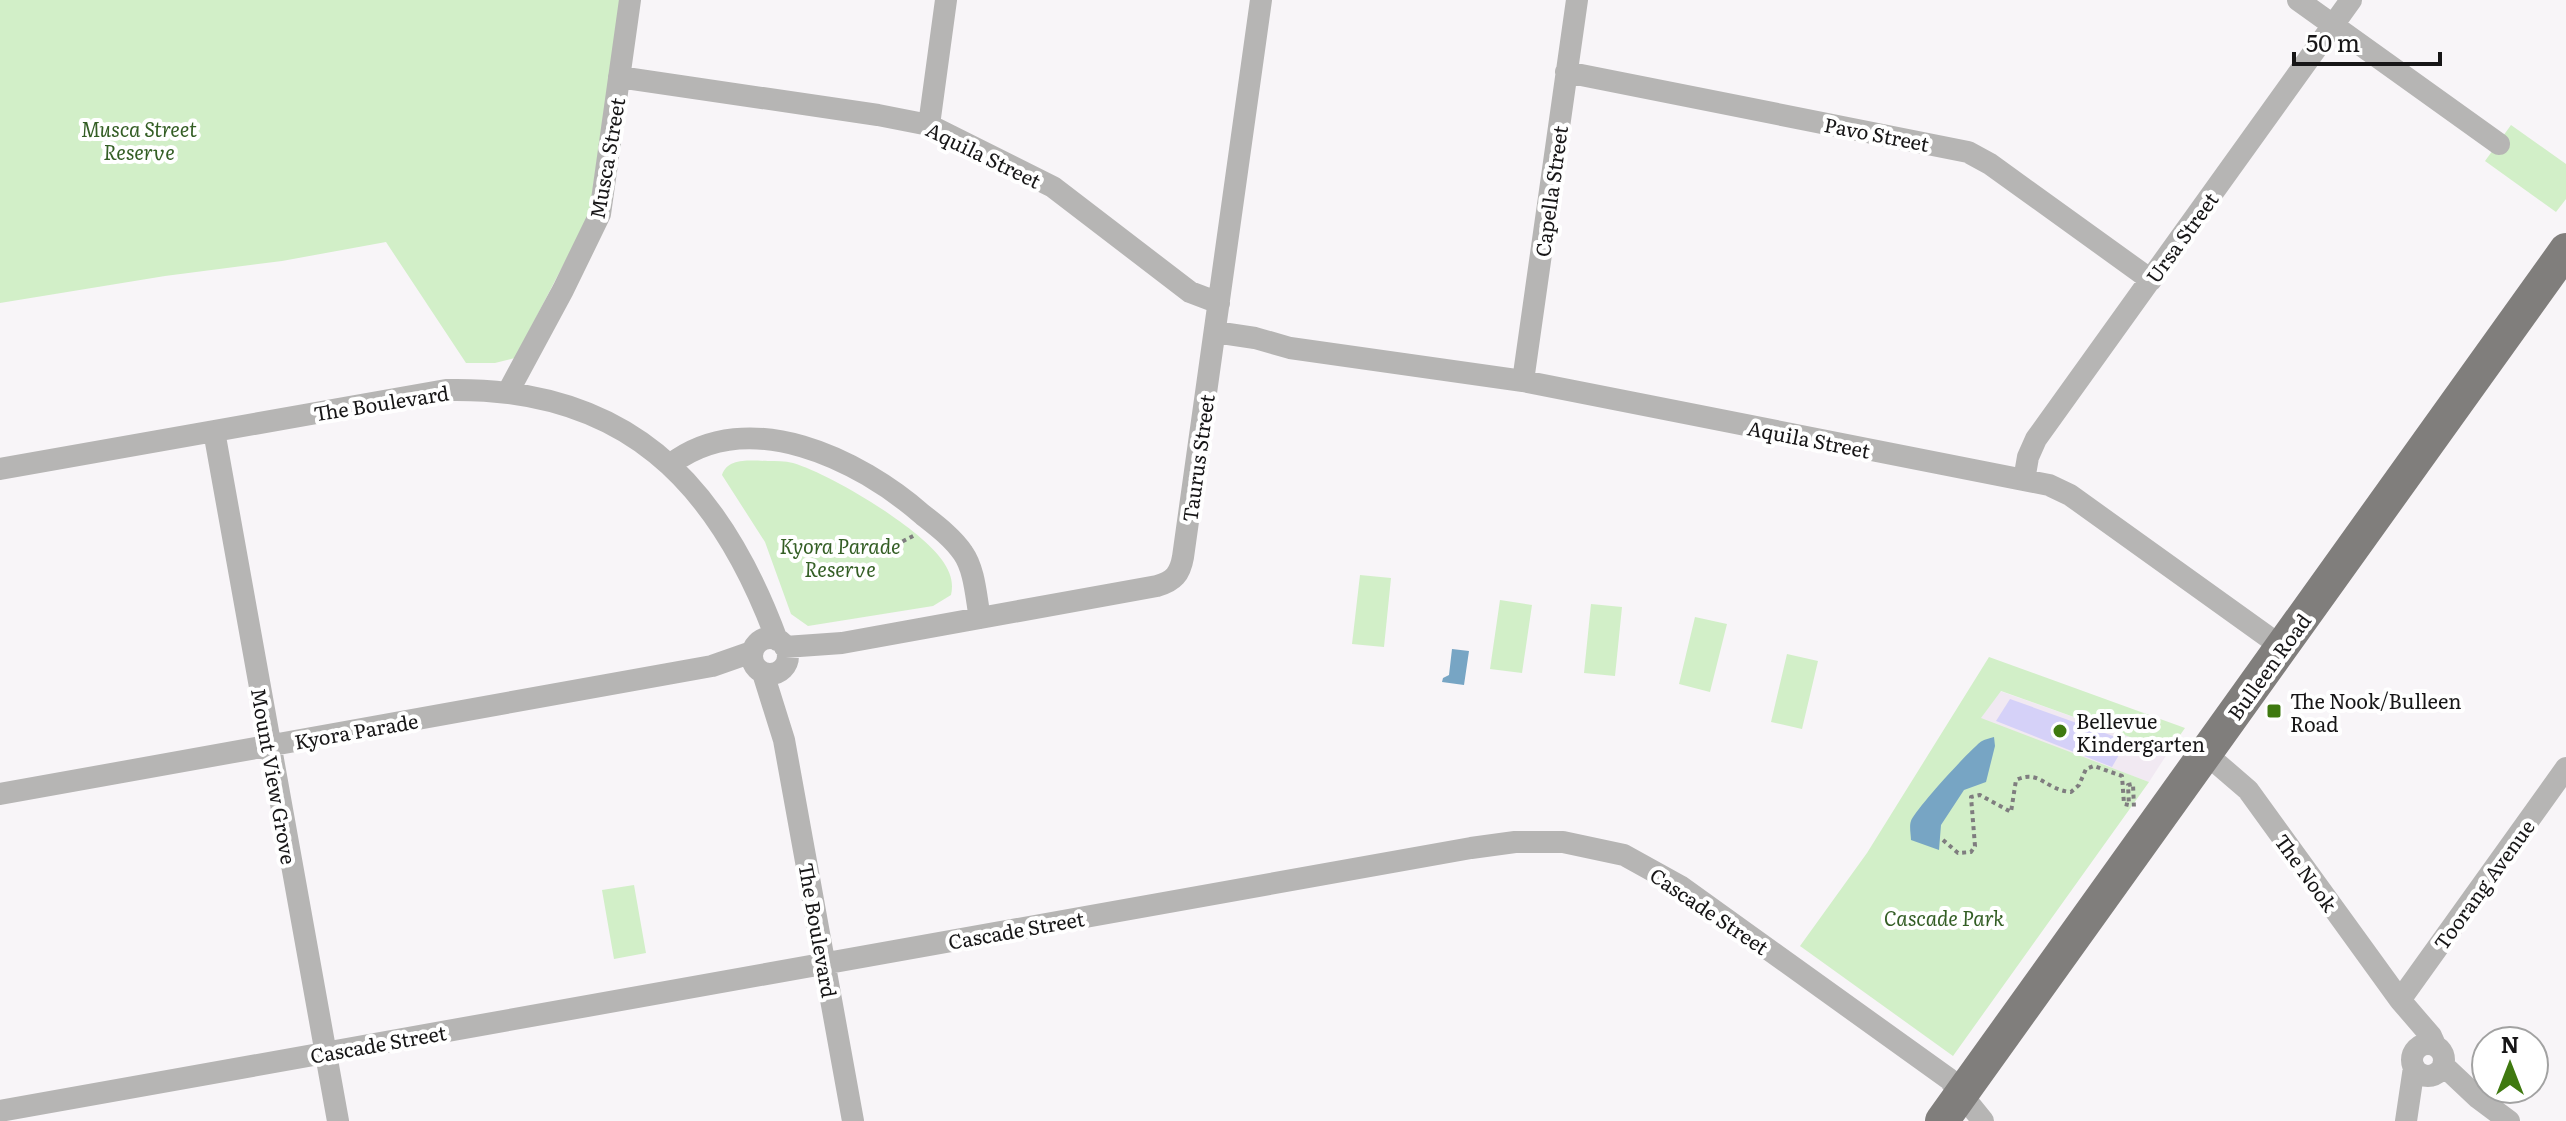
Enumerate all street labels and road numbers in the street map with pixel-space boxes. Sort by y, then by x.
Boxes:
street label: Musca Street [581,95,631,221]
street label: Pavo Street [1822,108,1932,158]
street label: Aquila Street [921,113,1047,195]
street label: Capella Street [1526,123,1574,259]
street label: Ursa Street [2138,185,2224,289]
street label: The Boulevard [311,376,451,428]
street label: Taurus Street [1173,392,1221,524]
street label: Aquila Street [1745,411,1873,465]
street label: Bulleen Road [2219,606,2317,726]
street label: Mount View Grove [245,685,305,867]
street label: Kyora Parade [292,704,420,756]
street label: Toorang Avenue [2425,812,2541,956]
street label: The Nook [2268,827,2346,918]
street label: Cascade Street [1645,859,1775,961]
street label: The Boulevard [792,860,846,1000]
street label: Cascade Street [946,902,1086,956]
street label: Cascade Street [308,1016,448,1070]

